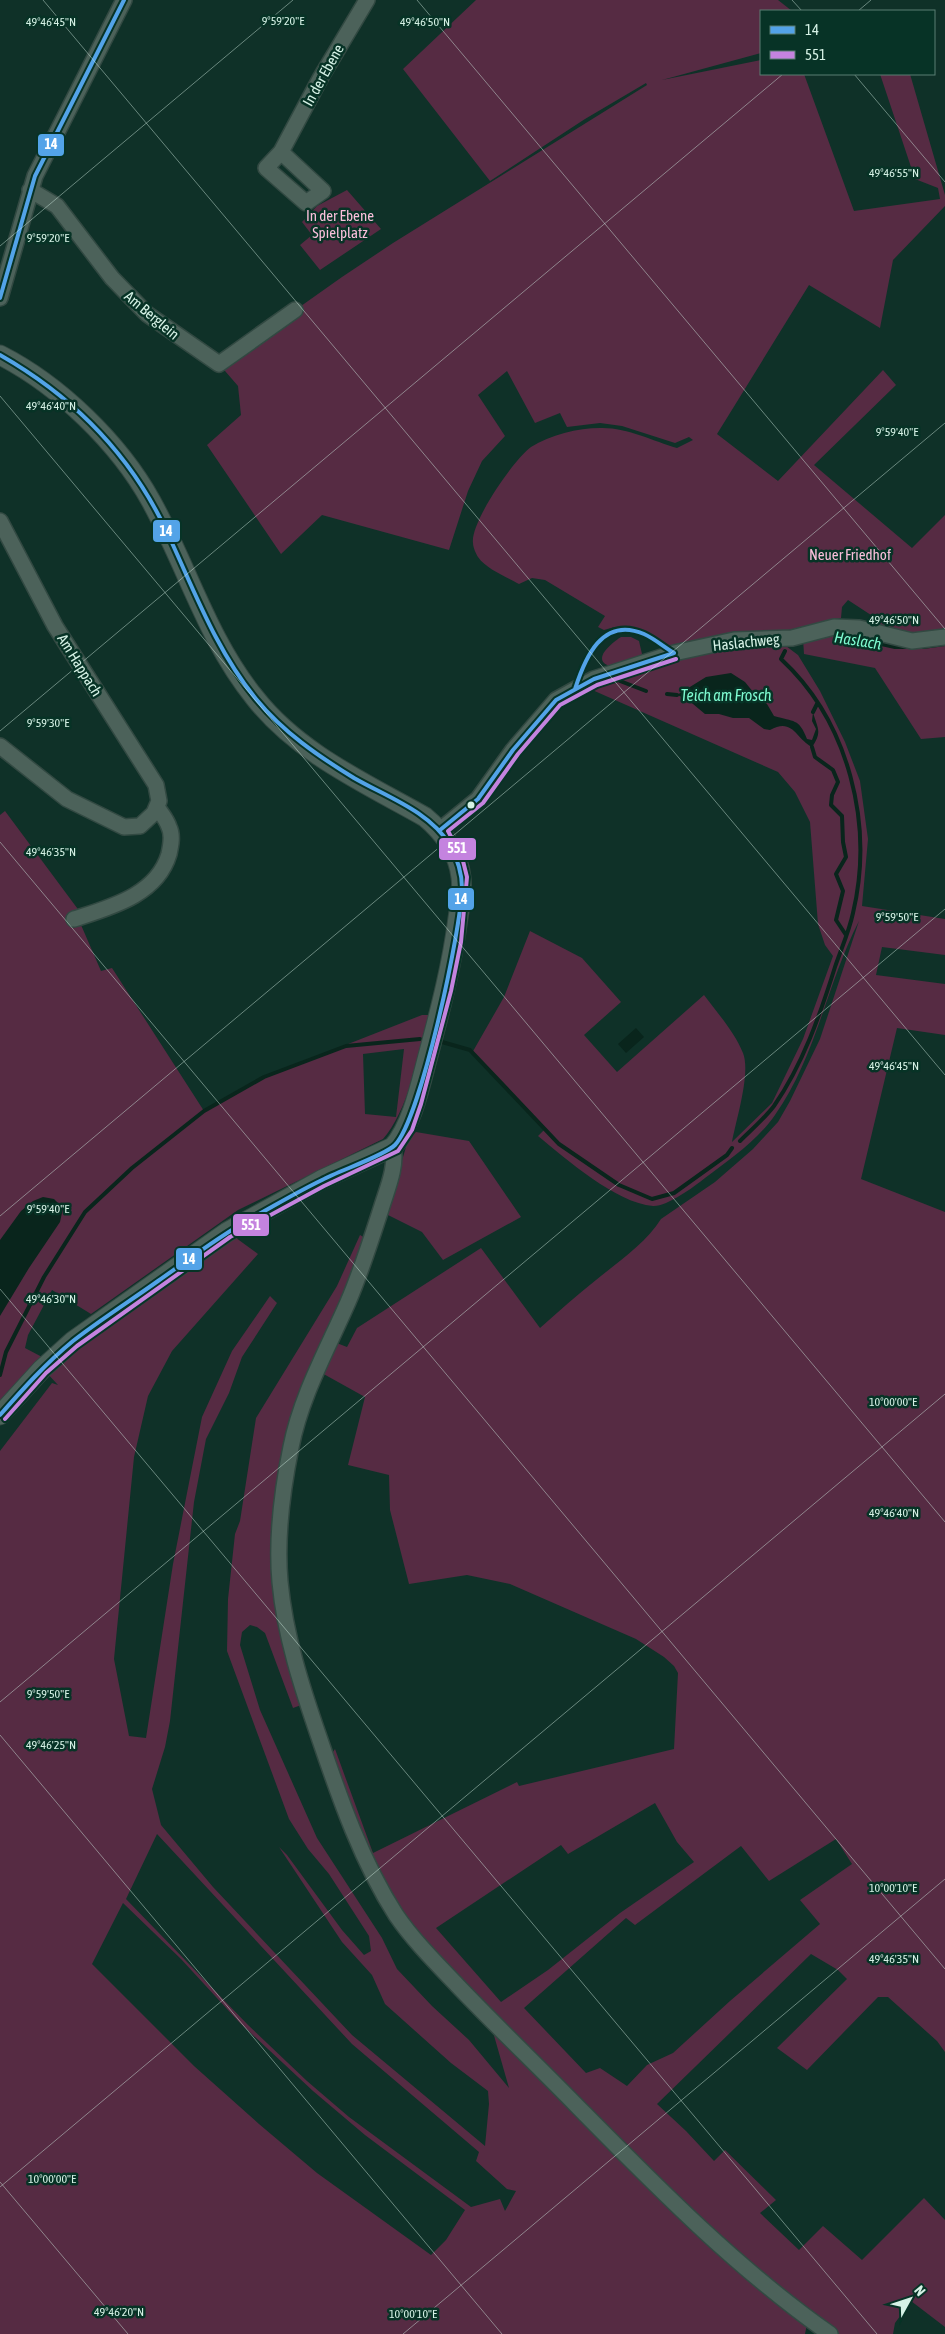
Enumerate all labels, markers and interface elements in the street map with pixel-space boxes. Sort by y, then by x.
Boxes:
legend [760,10,935,75]
text: 9°59'20"E [262,14,304,28]
text: 49°46'45"N [26,15,76,29]
text: 49°46'50"N [400,15,450,29]
text: 14 [805,21,819,38]
street label: In der Ebene [299,41,347,109]
text: 551 [805,46,826,63]
line badge: 14 [37,133,65,157]
text: 14 [44,136,58,152]
text: 49°46'55"N [869,166,919,180]
park label: In der Ebene Spielplatz [306,207,374,241]
text: 9°59'20"E [27,231,69,245]
street label: Am Berglein [121,287,183,343]
text: 49°46'40"N [26,399,76,413]
text: 9°59'40"E [876,425,918,439]
line badge: 14 [152,519,181,543]
text: 14 [159,523,173,539]
park label: Neuer Friedhof [809,546,891,563]
text: 49°46'50"N [869,613,919,627]
water label: Haslach [833,627,883,653]
street label: Haslachweg [712,630,781,654]
street label: Am Happach [54,631,106,699]
water label: Teich am Frosch [680,686,772,704]
text: 9°59'30"E [27,716,69,730]
unlabelled marker [466,800,476,810]
line badge: 551 [438,837,477,861]
text: 551 [447,840,467,856]
text: 49°46'35"N [26,845,76,859]
line badge: 14 [447,887,475,911]
text: 14 [454,891,468,907]
text: 9°59'50"E [876,910,918,924]
text: 49°46'45"N [869,1059,919,1073]
text: 9°59'40"E [27,1202,69,1216]
line badge: 551 [232,1213,270,1237]
text: 551 [241,1217,261,1233]
line badge: 14 [175,1247,203,1271]
text: 14 [182,1251,196,1267]
text: 49°46'30"N [26,1292,76,1306]
text: 10°00'00"E [869,1395,917,1409]
text: 49°46'40"N [869,1506,919,1520]
text: 9°59'50"E [27,1687,69,1701]
text: 49°46'25"N [26,1738,76,1752]
text: 10°00'10"E [869,1881,917,1895]
text: 49°46'35"N [869,1952,919,1966]
text: 10°00'00"E [28,2172,76,2186]
north arrow [885,2274,935,2324]
text: N [911,2282,929,2299]
text: 49°46'20"N [94,2305,144,2319]
text: 10°00'10"E [389,2307,437,2321]

